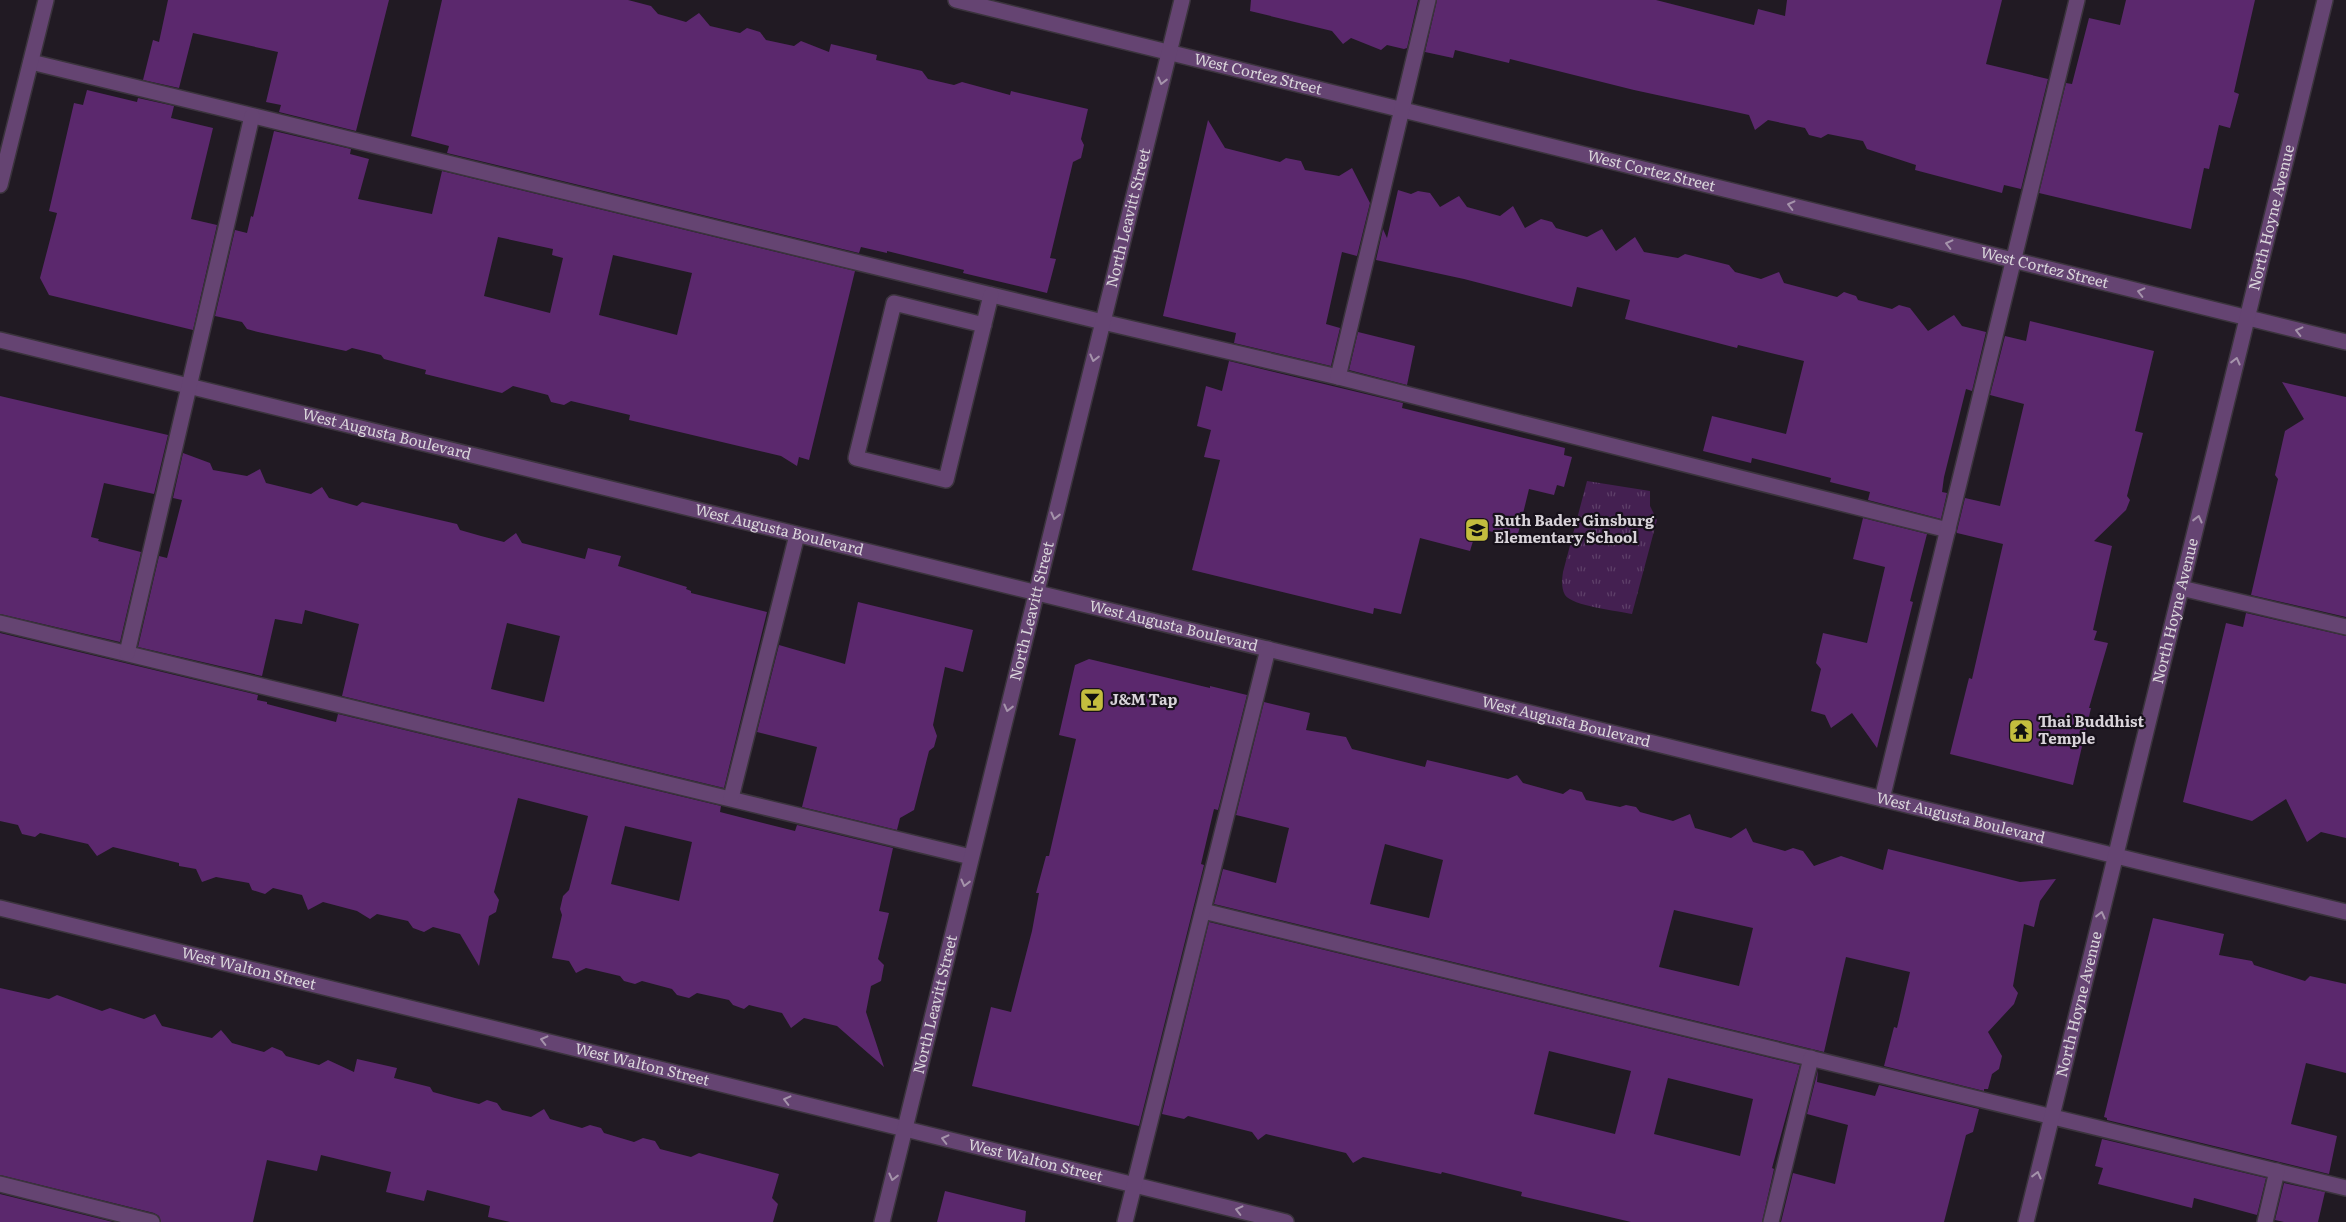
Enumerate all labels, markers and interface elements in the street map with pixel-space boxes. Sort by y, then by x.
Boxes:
street label: West Cortez Street [1192,46,1325,100]
one-way arrow [1157,77,1168,86]
street label: North Hoyne Avenue [2241,142,2299,293]
street label: West Cortez Street [1585,143,1718,196]
street label: North Leavitt Street [1099,145,1155,290]
one-way arrow [1788,201,1796,211]
one-way arrow [1945,239,1954,250]
street label: West Cortez Street [1978,239,2112,293]
one-way arrow [2136,287,2145,298]
one-way arrow [2294,326,2303,337]
one-way arrow [1089,354,1100,363]
one-way arrow [2230,357,2241,366]
street label: West Augusta Boulevard [300,401,474,465]
street label: West Augusta Boulevard [693,497,866,560]
place label: Ruth Bader Ginsburg Elementary School [1494,508,1655,548]
one-way arrow [1051,511,1061,519]
one-way arrow [2192,514,2203,523]
school or university icon: Ruth Bader Ginsburg Elementary School [1464,517,1490,543]
street label: North Hoyne Avenue [2145,535,2203,686]
street label: North Leavitt Street [1002,539,1059,683]
street label: West Augusta Boulevard [1087,593,1261,656]
bar icon: J&M Tap [1079,687,1105,713]
place label: J&M Tap [1110,687,1178,710]
street label: West Augusta Boulevard [1480,689,1653,752]
one-way arrow [1003,704,1014,713]
place label: Thai Buddhist Temple [2038,709,2144,749]
temple icon: Thai Buddhist Temple [2008,718,2034,744]
street label: West Augusta Boulevard [1874,785,2048,848]
one-way arrow [960,879,971,888]
one-way arrow [2095,910,2106,919]
street label: North Hoyne Avenue [2049,928,2107,1079]
street label: North Leavitt Street [906,932,962,1076]
street label: West Walton Street [179,940,319,995]
one-way arrow [541,1036,549,1046]
street label: West Walton Street [573,1036,712,1091]
one-way arrow [783,1095,792,1106]
street label: West Walton Street [966,1132,1106,1187]
one-way arrow [941,1134,949,1144]
one-way arrow [2031,1170,2042,1179]
one-way arrow [888,1172,899,1181]
one-way arrow [1235,1206,1243,1216]

